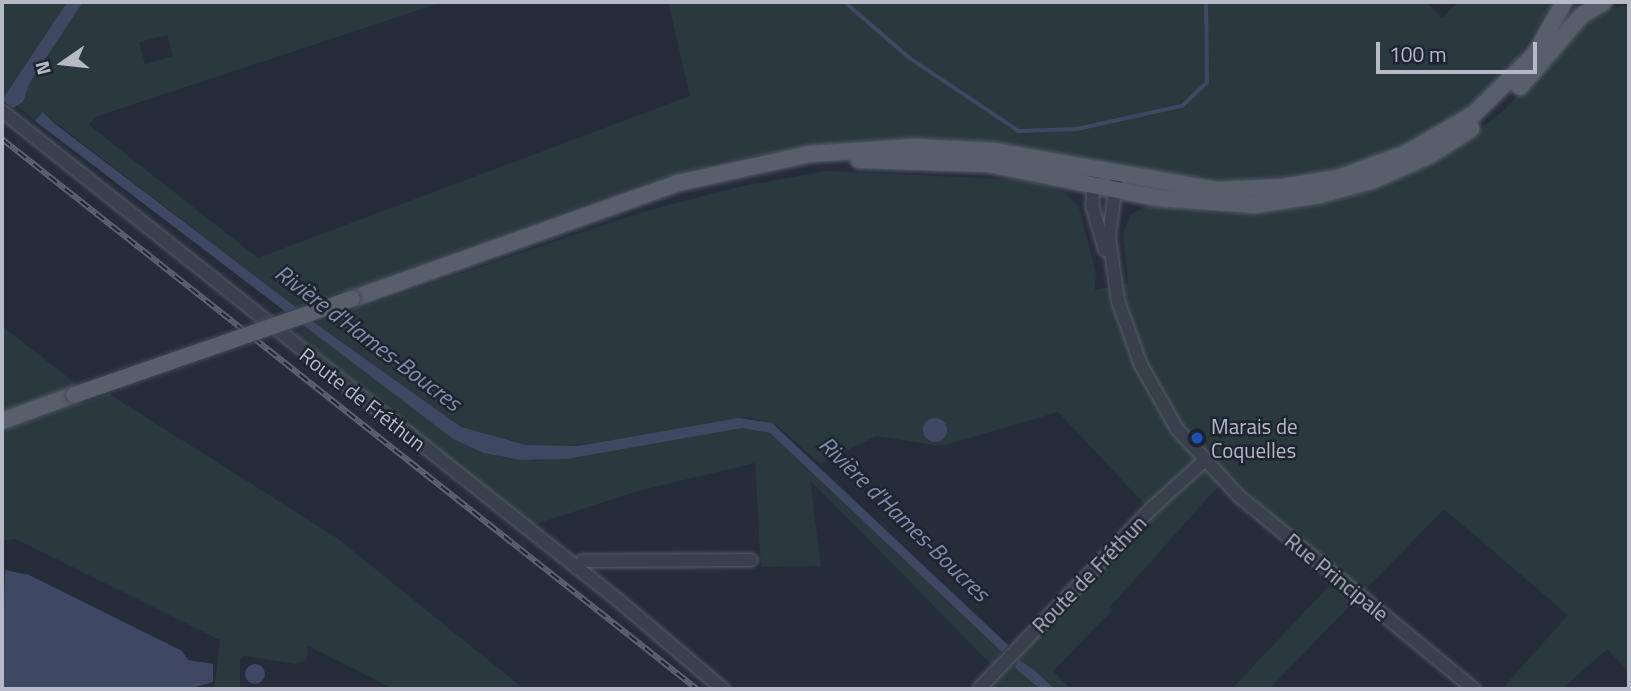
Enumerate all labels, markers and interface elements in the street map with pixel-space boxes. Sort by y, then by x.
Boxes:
north arrow [28,28,98,98]
scale bar [1379,28,1540,72]
text: 100 m [1389,38,1446,70]
text: N [26,58,58,78]
water label: Rivière d'Hames-Boucres [270,259,466,417]
street label: Route de Fréthun [295,342,431,456]
place label: Marais de Coquelles [1211,413,1298,463]
marker: Marais de Coquelles [1189,430,1205,446]
water label: Rivière d'Hames-Boucres [813,431,995,607]
street label: Route de Fréthun [1027,510,1151,638]
street label: Rue Principale [1280,528,1394,626]

